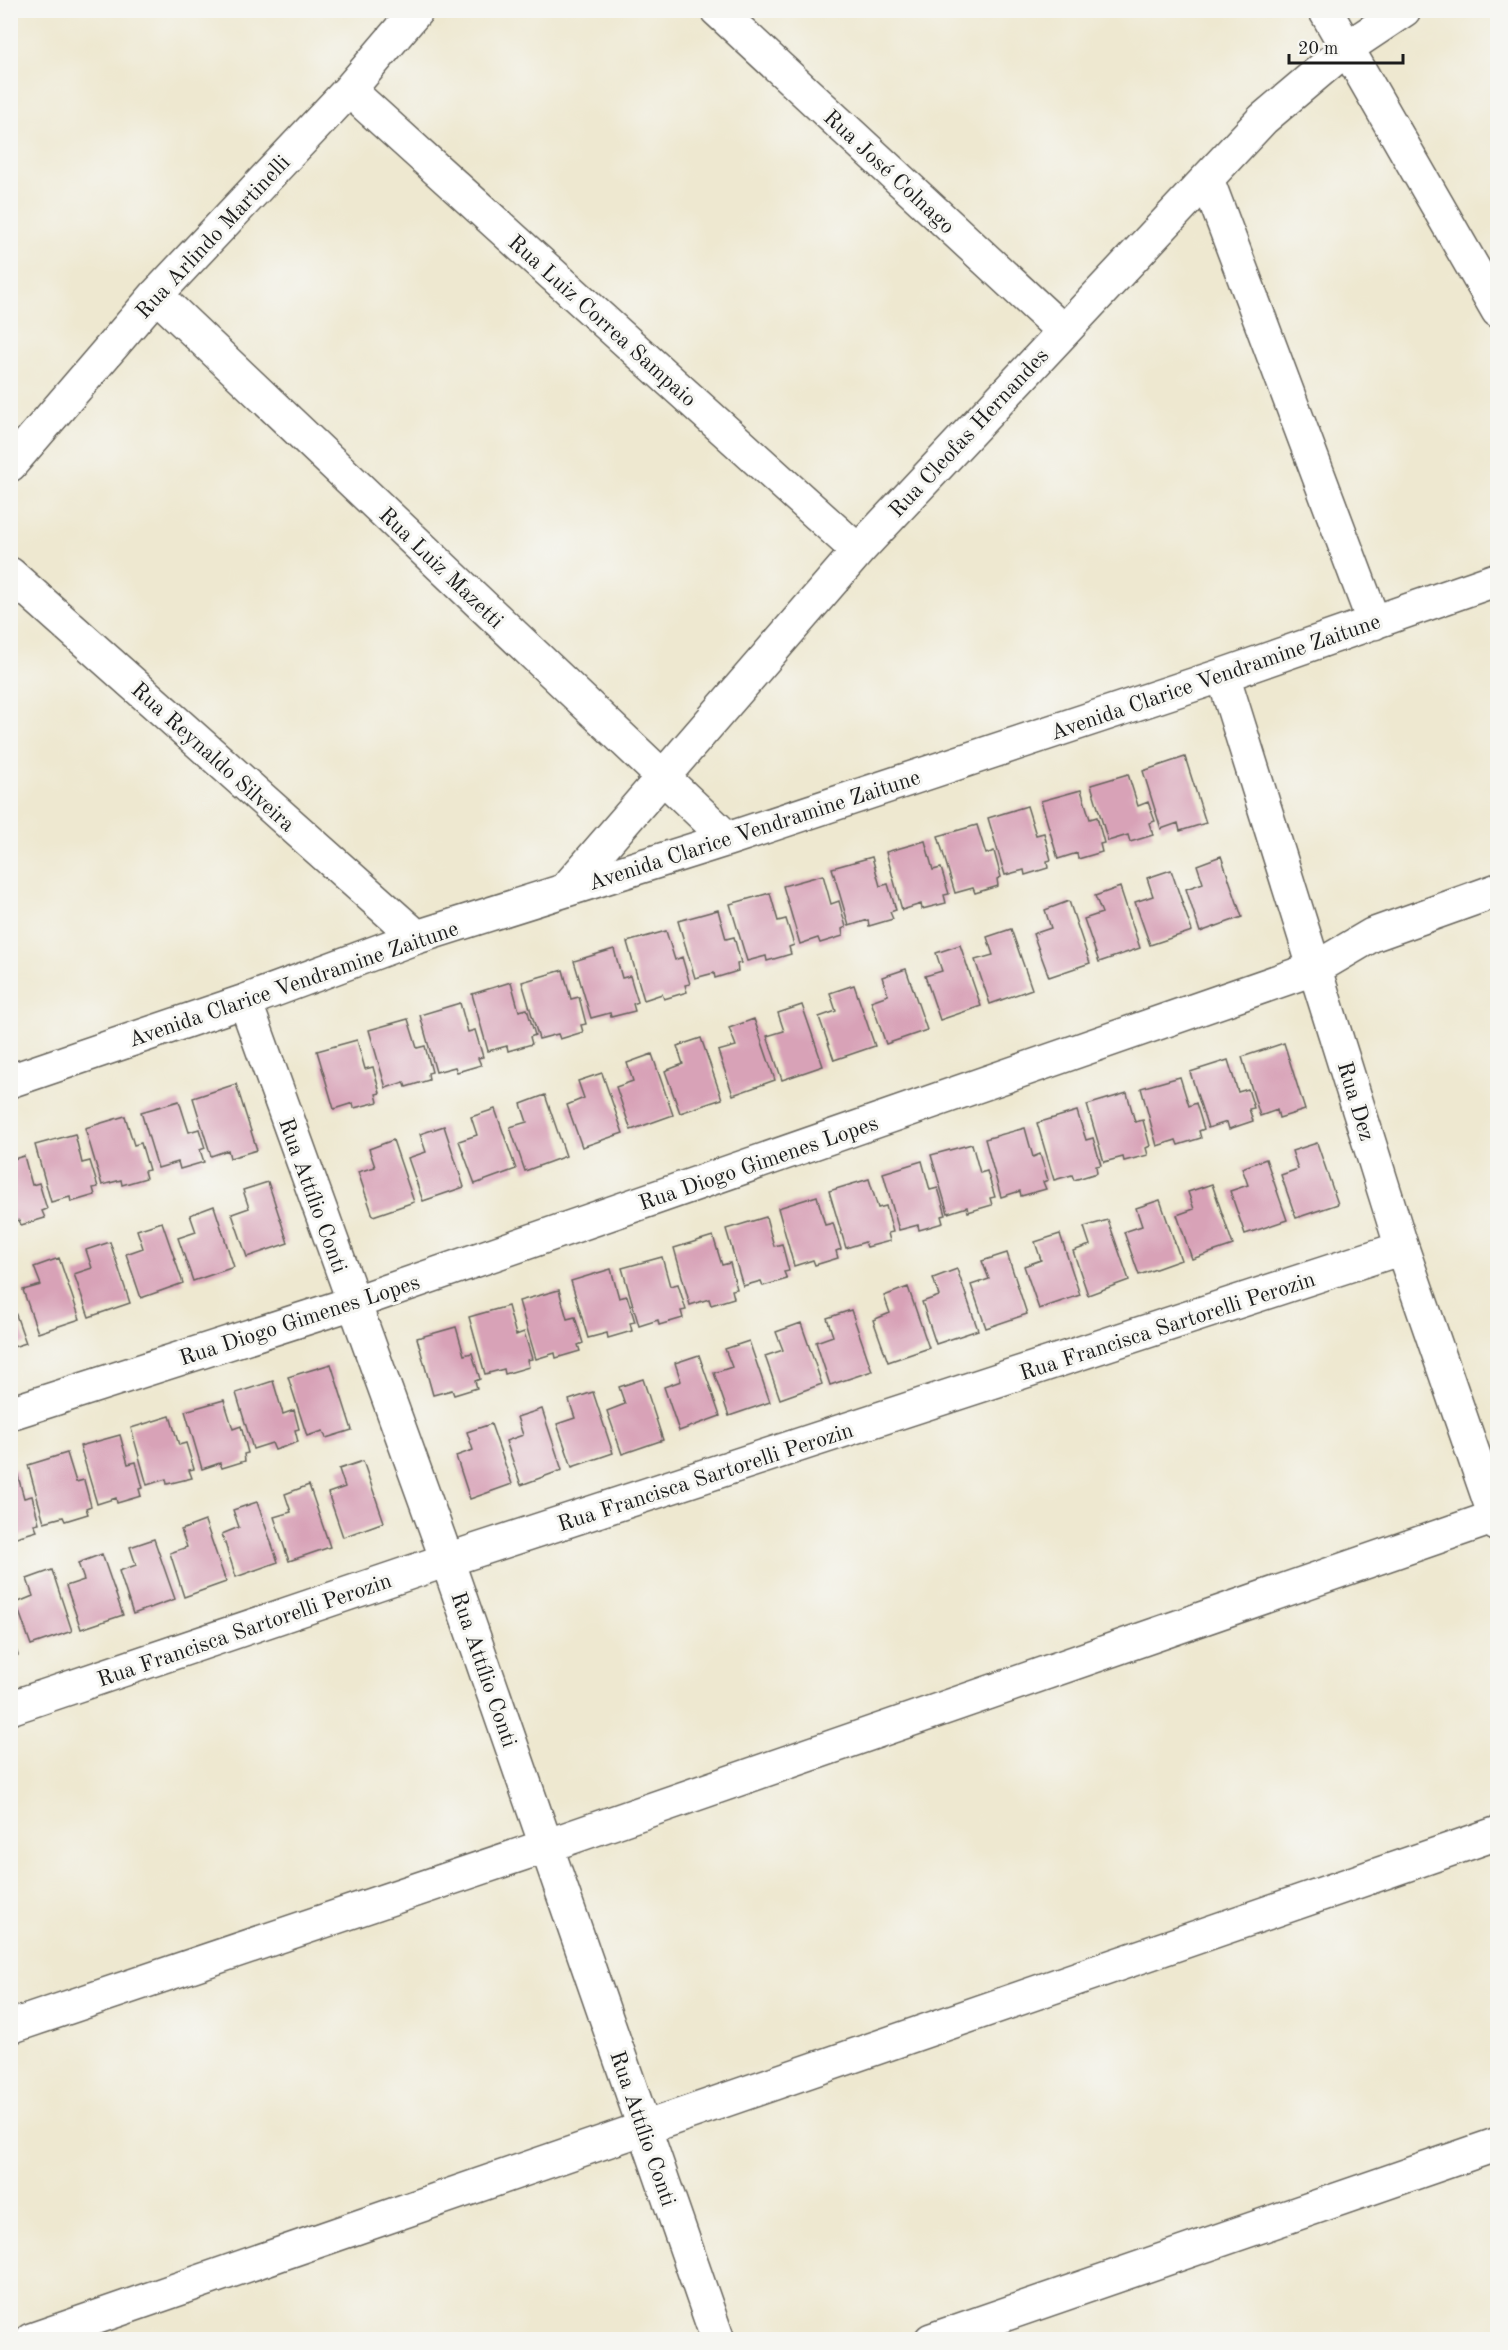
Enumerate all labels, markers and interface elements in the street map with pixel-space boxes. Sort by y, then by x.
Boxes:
scale bar [1289,27,1403,65]
text: 20 m [1298,40,1338,58]
street label: Rua José Colnago [819,106,958,239]
street label: Rua Arlindo Martinelli [132,151,295,323]
street label: Rua Luiz Correa Sampaio [503,231,700,412]
street label: Rua Cleofas Hernandes [886,345,1053,522]
street label: Rua Luiz Mazetti [374,504,507,633]
street label: Avenida Clarice Vendramine Zaitune [1048,611,1383,745]
street label: Rua Reynaldo Silveira [127,679,299,836]
street label: Avenida Clarice Vendramine Zaitune [586,767,923,895]
street label: Avenida Clarice Vendramine Zaitune [126,918,461,1052]
street label: Rua Dez [1333,1059,1378,1144]
street label: Rua Diogo Gimenes Lopes [636,1113,881,1215]
street label: Rua Attílio Conti [274,1115,350,1276]
street label: Rua Francisca Sartorelli Perozin [1017,1269,1318,1385]
street label: Rua Diogo Gimenes Lopes [177,1272,423,1370]
street label: Rua Francisca Sartorelli Perozin [555,1420,856,1536]
street label: Rua Francisca Sartorelli Perozin [95,1570,395,1692]
street label: Rua Attílio Conti [446,1589,520,1750]
street label: Rua Attílio Conti [605,2048,679,2209]

